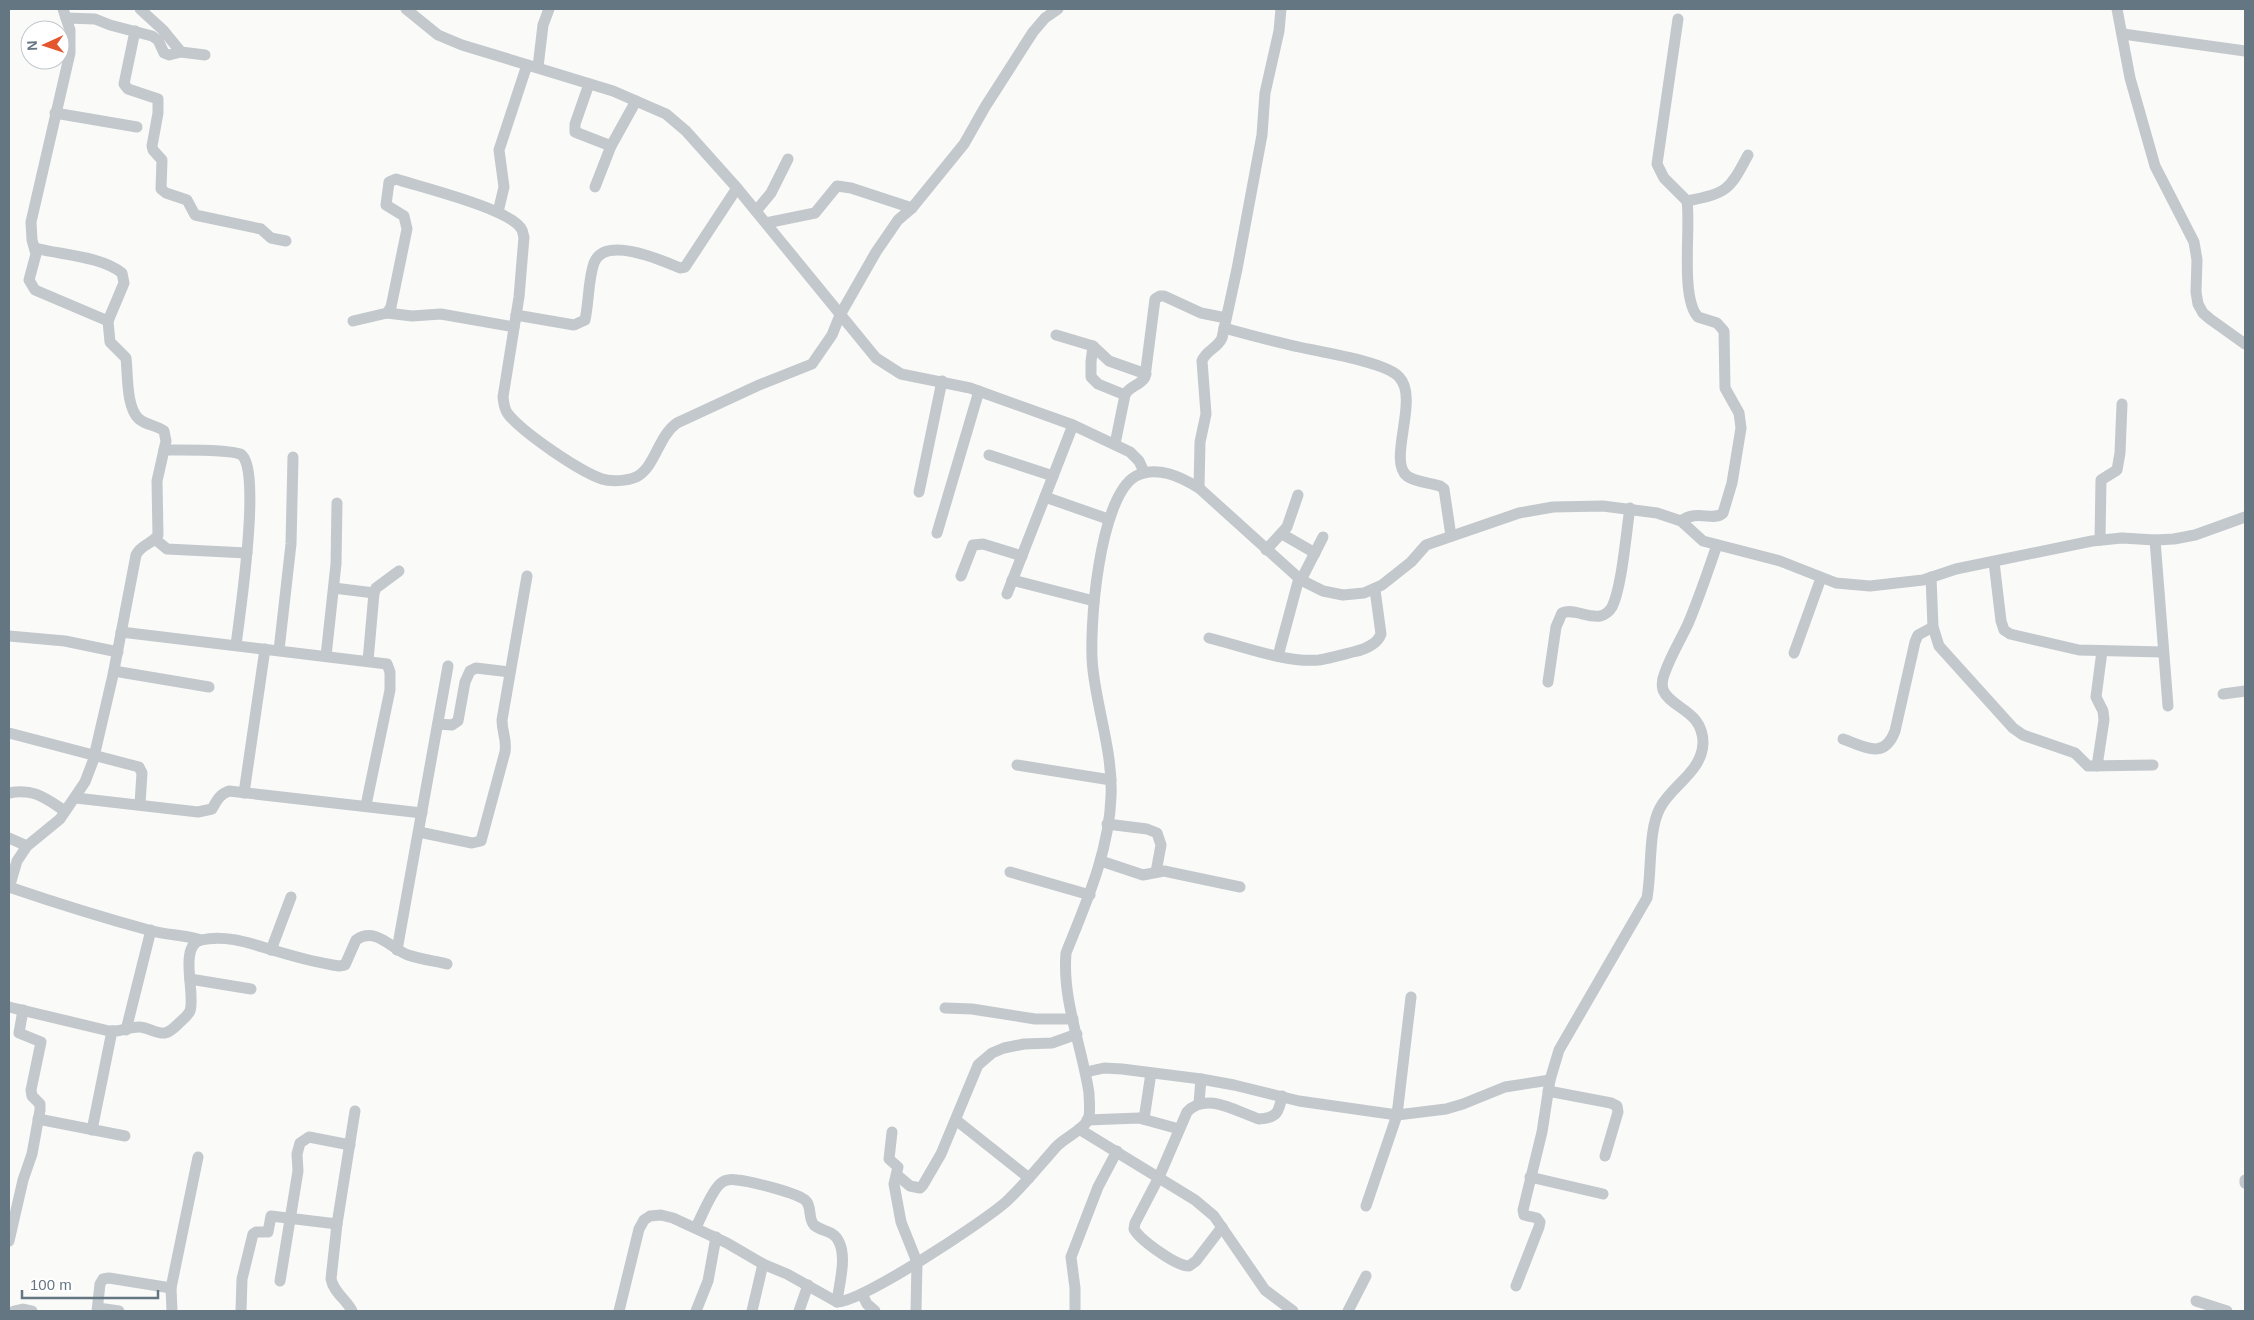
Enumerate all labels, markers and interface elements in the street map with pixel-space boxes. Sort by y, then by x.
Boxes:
north arrow [20,20,70,70]
text: N [24,40,40,51]
scale bar [22,1268,159,1300]
text: 100 m [30,1276,72,1293]

